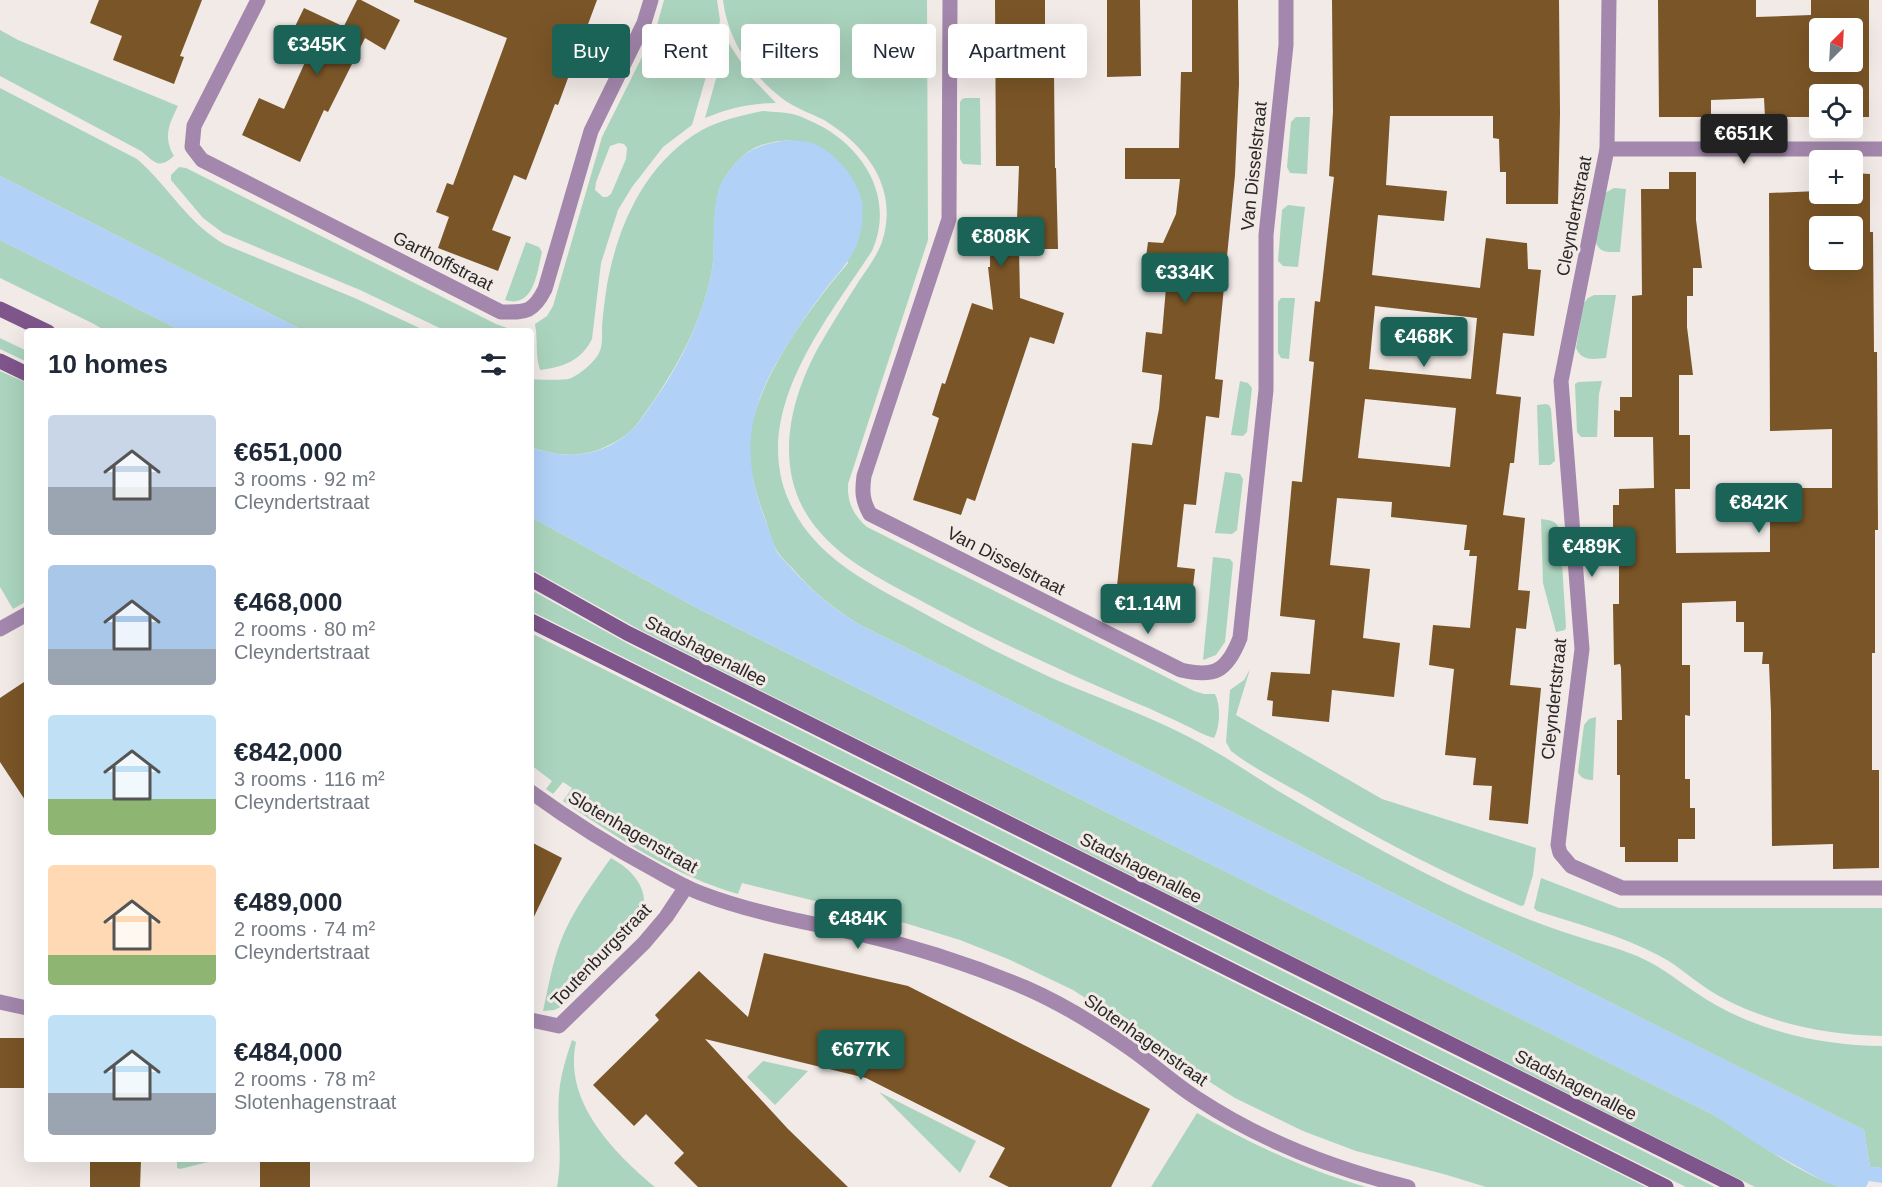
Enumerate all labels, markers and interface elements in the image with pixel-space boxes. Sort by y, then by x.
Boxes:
north arrow [1809,18,1863,72]
map controls [1809,18,1863,270]
chip: Buy [552,24,630,78]
chip: Rent [642,24,729,78]
chip: Filters [741,24,840,78]
chip: New [852,24,936,78]
chip: Apartment [948,24,1087,78]
pin: €345K [275,25,359,76]
text: €345K [288,33,346,55]
button: locate [1809,84,1863,138]
street label: Van Disselstraat [1237,100,1271,232]
pin: €651K [1702,114,1786,165]
text: €651K [1715,122,1773,144]
button: + [1809,150,1863,204]
street label: Cleyndertstraat [1553,154,1595,278]
button: − [1809,216,1863,270]
pin: €808K [959,217,1043,268]
text: €808K [972,225,1030,247]
street label: Garthoffstraat [390,227,496,295]
pin: €334K [1143,253,1227,304]
text: €334K [1156,261,1214,283]
pin: €468K [1382,317,1466,368]
text: €468K [1395,325,1453,347]
icon: filters [477,348,510,381]
text: 10 homes [48,349,168,379]
text: €651,000 [234,437,342,467]
icon: home [96,439,168,511]
text: 3 rooms · 92 m² [234,468,375,490]
pin: €842K [1717,483,1801,534]
text: Cleyndertstraat [234,491,370,513]
text: €842K [1730,491,1788,513]
street label: Van Disselstraat [944,523,1068,599]
pin: €489K [1550,527,1634,578]
text: €489K [1563,535,1621,557]
pin: €1.14M [1099,584,1197,635]
text: €468,000 [234,587,342,617]
icon: home [96,589,168,661]
text: €1.14M [1115,592,1181,614]
street label: Stadshagenallee [642,612,770,690]
text: 2 rooms · 80 m² [234,618,375,640]
street label: Cleyndertstraat [1538,637,1570,761]
text: Cleyndertstraat [234,641,370,663]
text: €842,000 [234,737,342,767]
icon: home [96,739,168,811]
text: 3 rooms · 116 m² [234,768,385,790]
street label: Slotenhagenstraat [565,787,701,877]
text: Cleyndertstraat [234,791,370,813]
street label: Stadshagenallee [1077,829,1205,907]
text: €489,000 [234,887,342,917]
icon: home [96,889,168,961]
street label: Toutenburgstraat [547,899,655,1011]
pin: €484K [816,899,900,950]
text: €484K [829,907,887,929]
text: 2 rooms · 74 m² [234,918,375,940]
text: Cleyndertstraat [234,941,370,963]
street label: Slotenhagenstraat [1080,990,1212,1090]
pin: €677K [819,1030,903,1081]
text: €484,000 [234,1037,342,1067]
text: €677K [832,1038,890,1060]
icon: home [96,1039,168,1111]
street label: Stadshagenallee [1512,1046,1640,1124]
text: 2 rooms · 78 m² [234,1068,375,1090]
text: Slotenhagenstraat [234,1091,396,1113]

